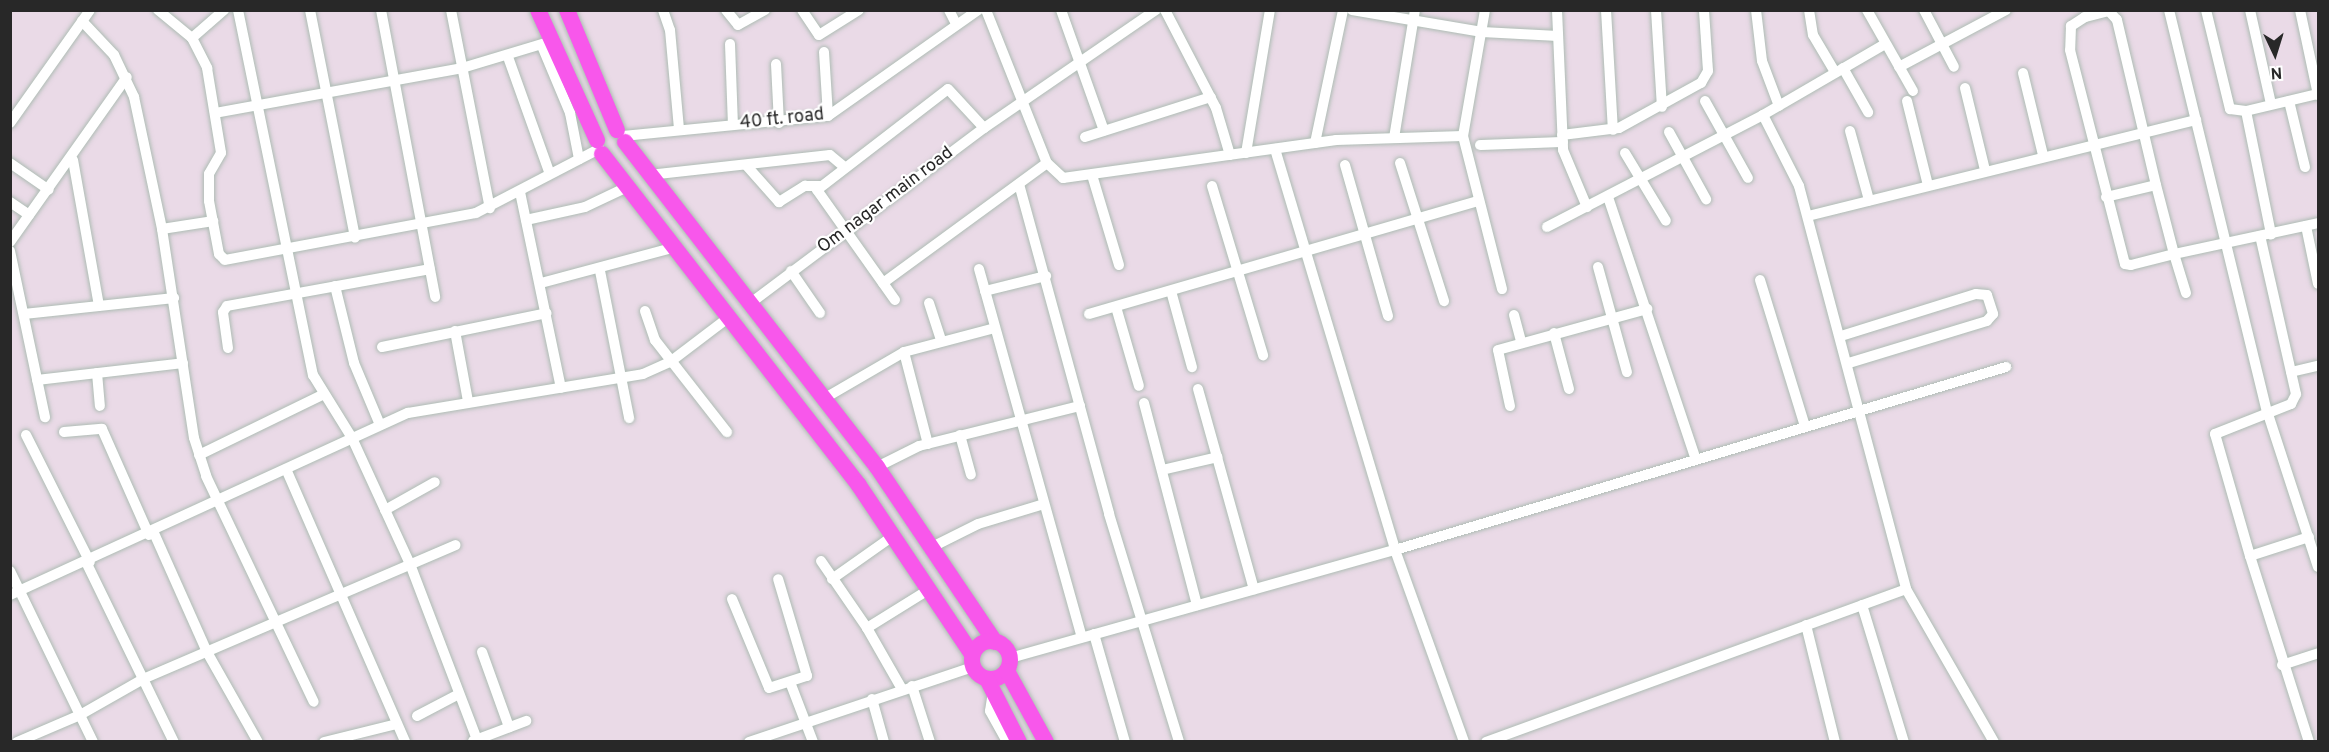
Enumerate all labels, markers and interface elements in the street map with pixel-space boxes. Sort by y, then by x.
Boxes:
north arrow [2245,24,2305,84]
text: N [2270,62,2283,82]
street label: 40 ft. road [739,105,825,135]
street label: Om nagar main road [814,143,958,259]

